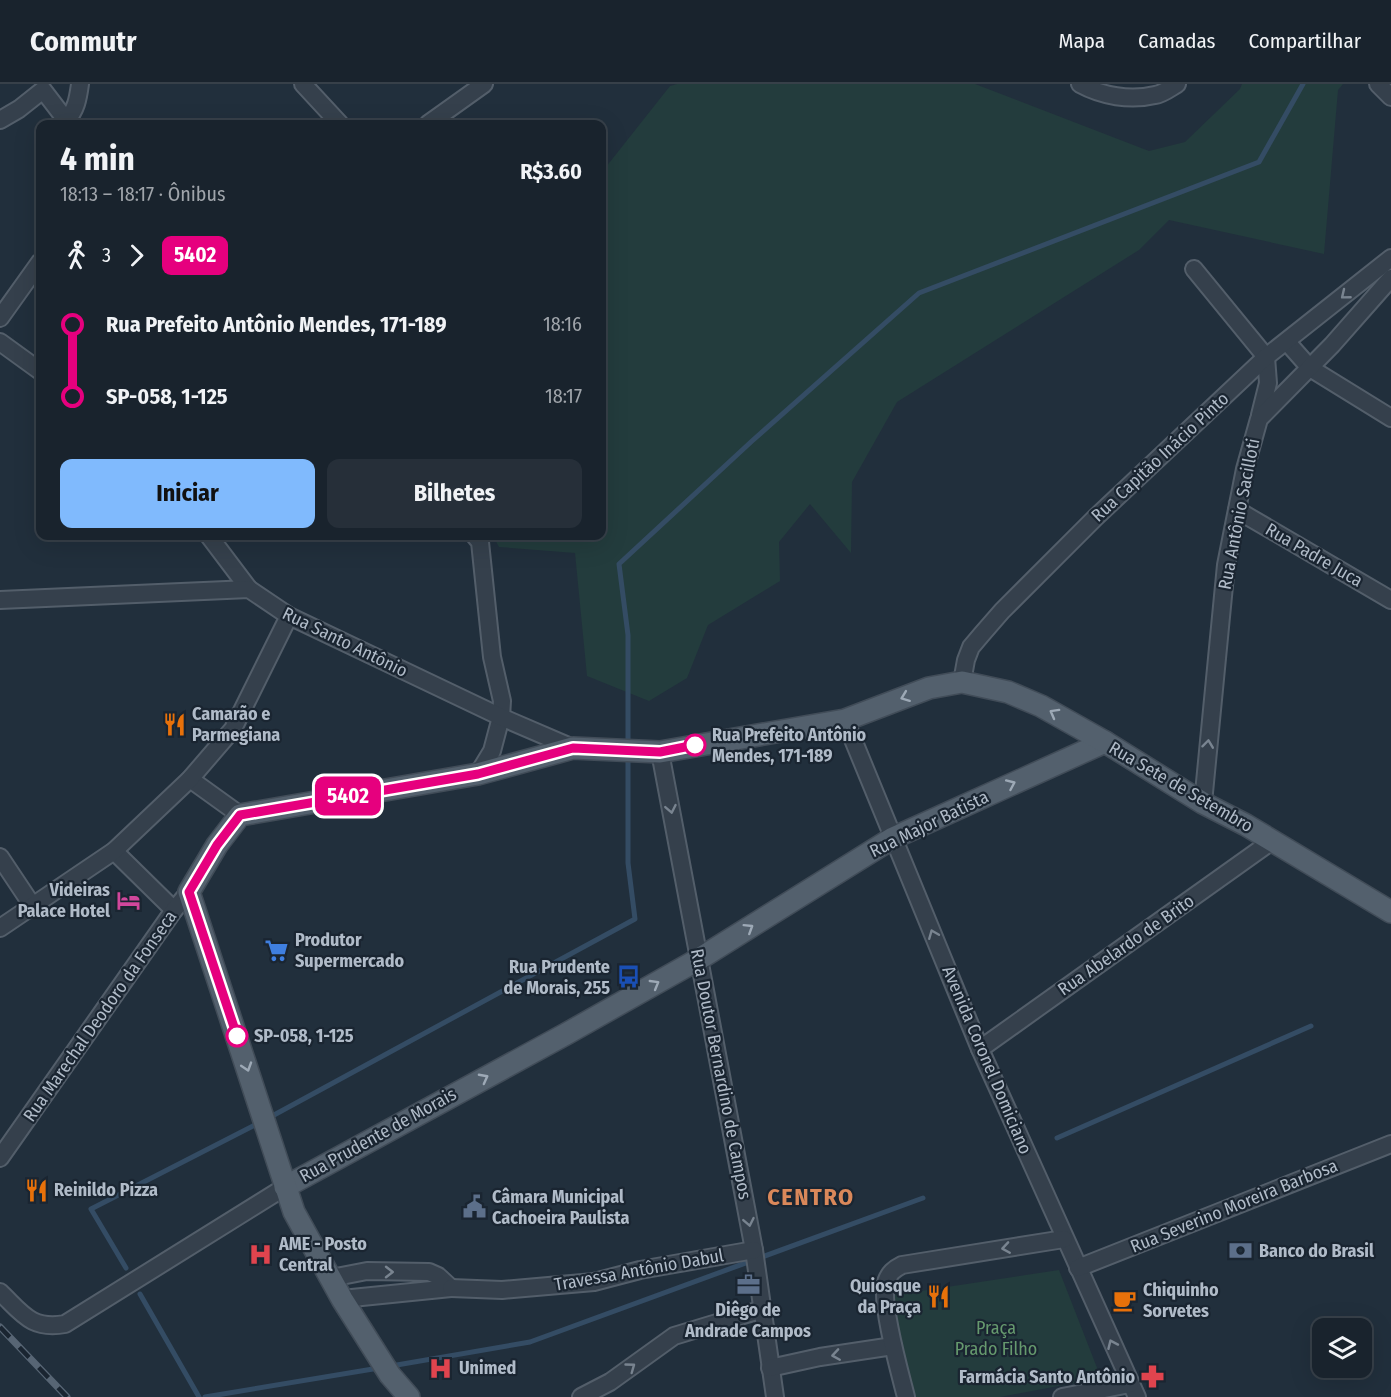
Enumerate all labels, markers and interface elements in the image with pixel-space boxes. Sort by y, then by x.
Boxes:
text: Commutr [30,25,136,58]
text: Mapa [1059,28,1105,54]
text: Camadas [1138,28,1216,54]
text: Compartilhar [1249,28,1361,54]
text: 4 min [60,139,135,179]
text: R$3.60 [520,158,582,185]
text: 18:13 – 18:17 · Ônibus [60,182,225,206]
icon: walk [60,239,93,272]
icon: forward [120,239,153,272]
text: 5402 [174,242,216,268]
text: 3 [102,243,111,267]
one-way arrow [1341,288,1352,299]
text: Rua Prefeito Antônio Mendes, 171-189 [106,311,447,338]
text: 18:16 [543,312,582,336]
text: SP-058, 1-125 [106,383,228,410]
text: 18:17 [545,384,582,408]
street label: Rua Capitão Inácio Pinto [1087,388,1233,526]
street label: Rua Antônio Sacilloti [1214,437,1264,591]
button: Iniciar [60,459,315,528]
button: Bilhetes [327,459,582,528]
street label: Rua Padre Juca [1261,518,1367,592]
street label: Rua Santo Antônio [279,602,411,682]
one-way arrow [901,689,911,702]
place label: Camarão e Parmegiana [192,703,280,746]
one-way arrow [1050,709,1060,721]
restaurant icon: Camarão e Parmegiana [161,711,187,737]
place label: Rua Prefeito Antônio Mendes, 171-189 [712,724,867,767]
marker: Rua Prefeito Antônio Mendes, 171-189 [684,734,706,756]
street label: Rua Sete de Setembro [1105,737,1257,837]
one-way arrow [1202,740,1214,749]
line badge: 5402 [306,776,390,816]
one-way arrow [1005,780,1016,792]
text: 5402 [327,783,369,809]
street label: Rua Major Batista [866,786,992,862]
one-way arrow [664,804,677,814]
place label: Videiras Palace Hotel [18,879,110,922]
hotel icon: Videiras Palace Hotel [115,887,141,913]
street label: Rua Abelardo de Brito [1054,890,1198,1000]
street label: Rua Marechal Deodoro da Fonseca [19,906,182,1126]
one-way arrow [742,924,753,935]
place label: Produtor Supermercado [295,929,405,972]
one-way arrow [928,930,940,941]
supermarket icon: Produtor Supermercado [264,937,290,963]
street label: Rua Doutor Bernardino de Campos [686,947,756,1201]
place label: Rua Prudente de Morais, 255 [503,956,610,999]
street label: Avenida Coronel Domiciano [937,963,1037,1157]
bus stop icon: Rua Prudente de Morais, 255 [615,964,641,990]
one-way arrow [648,980,659,991]
marker: SP-058, 1-125 [226,1025,248,1047]
place label: SP-058, 1-125 [254,1025,354,1047]
one-way arrow [240,1061,253,1072]
one-way arrow [478,1074,488,1085]
street label: Rua Prudente de Morais [296,1083,460,1187]
street label: Rua Severino Moreira Barbosa [1127,1154,1341,1258]
restaurant icon: Reinildo Pizza [23,1177,49,1203]
place label: Reinildo Pizza [54,1179,158,1201]
district label: CENTRO [767,1183,855,1211]
place label: Câmara Municipal Cachoeira Paulista [492,1186,629,1229]
public building icon: Câmara Municipal Cachoeira Paulista [461,1194,487,1220]
one-way arrow [742,1217,755,1227]
place label: AME - Posto Central [278,1233,367,1276]
bank icon: Banco do Brasil [1228,1238,1254,1264]
place label: Banco do Brasil [1259,1240,1374,1262]
hospital icon: AME - Posto Central [248,1241,274,1267]
one-way arrow [1001,1242,1011,1254]
street label: Travessa Antônio Dabul [553,1244,726,1296]
one-way arrow [384,1266,393,1278]
office icon: Diêgo de Andrade Campos [735,1271,761,1297]
place label: Quiosque da Praça [850,1275,921,1318]
place label: Chiquinho Sorvetes [1143,1279,1219,1322]
restaurant icon: Quiosque da Praça [926,1283,952,1309]
cafe icon: Chiquinho Sorvetes [1112,1287,1138,1313]
place label: Diêgo de Andrade Campos [684,1299,811,1342]
park label: Praça Prado Filho [955,1317,1037,1360]
map controls [1312,1318,1372,1378]
button: layers [1312,1318,1372,1378]
one-way arrow [1107,1339,1119,1350]
one-way arrow [831,1348,840,1360]
hospital icon: Unimed [428,1355,454,1381]
place label: Unimed [459,1357,516,1379]
one-way arrow [624,1363,635,1374]
pharmacy icon: Farmácia Santo Antônio [1140,1364,1166,1390]
place label: Farmácia Santo Antônio [959,1366,1135,1388]

